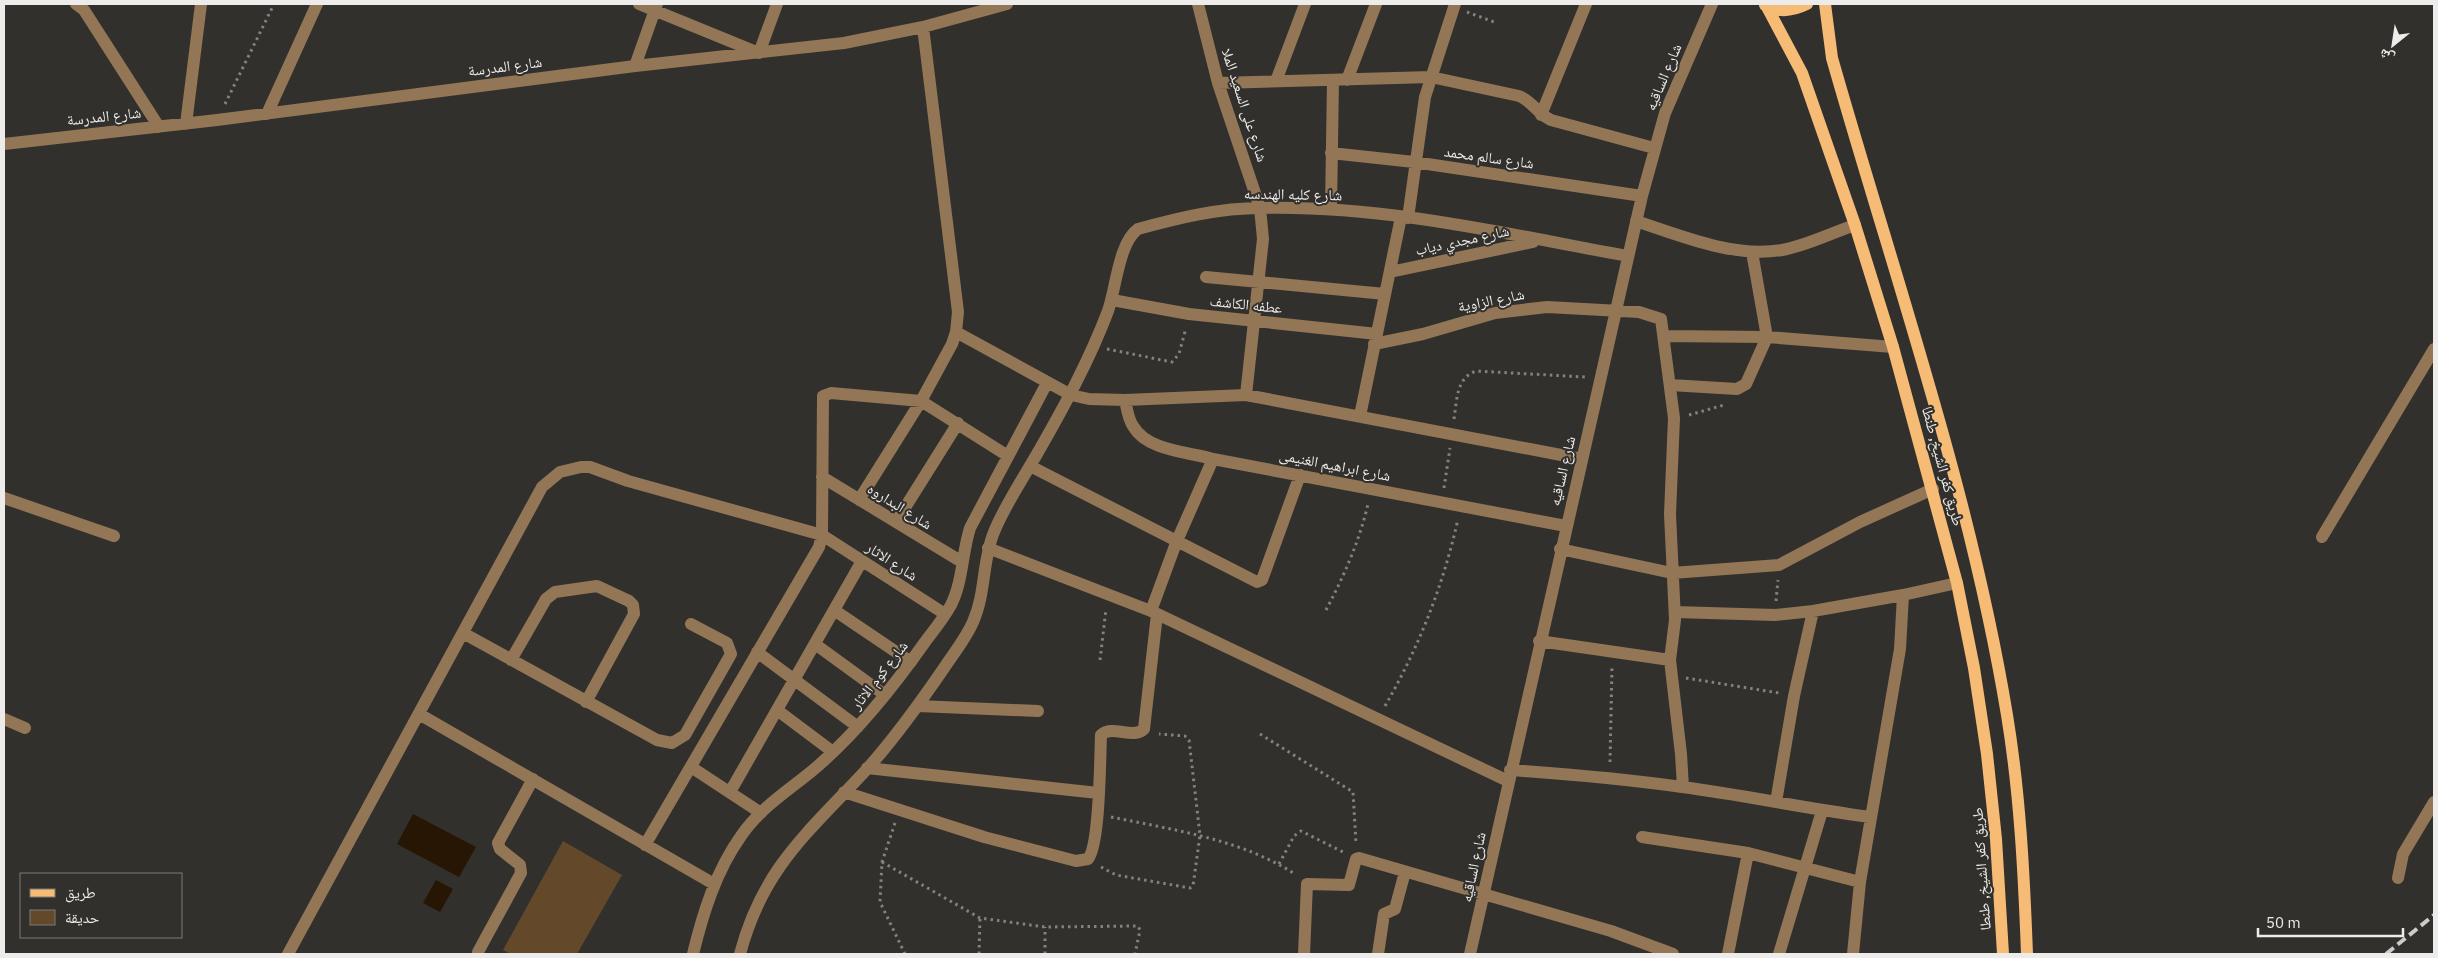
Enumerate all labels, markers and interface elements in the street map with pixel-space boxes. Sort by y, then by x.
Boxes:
north arrow [2368,20,2418,70]
street label: شارع الساقيه [1640,40,1687,114]
text: ش [2375,45,2397,68]
street label: شارع على السعيد الملا [1217,46,1272,165]
street label: شارع المدرسة [467,52,543,81]
street label: شارع المدرسة [66,103,142,130]
street label: شارع سالم محمد [1443,141,1535,174]
street label: شارع كليه الهندسه [1244,184,1342,205]
street label: شارع مجدي دياب [1413,221,1511,262]
street label: شارع الزاوية [1456,284,1526,317]
street label: عطفه الكاشف [1209,291,1284,317]
street label: طريق كفر الشيخ, طنطا [1917,404,1968,528]
street label: شارع الساقيه [1545,434,1580,508]
street label: شارع ابراهيم الغنيمى [1277,445,1392,486]
street label: شارع البداروه [864,479,936,534]
street label: شارع الاثار [861,537,922,586]
street label: شارع كوم الاثار [846,637,913,715]
street label: طريق كفر الشيخ, طنطا [1967,807,1996,931]
street label: شارع الساقيه [1456,830,1491,904]
legend [20,873,182,938]
text: طريق [65,883,96,903]
scale bar [2258,906,2403,938]
text: حديقة [65,908,100,927]
text: 50 m [2266,913,2301,932]

